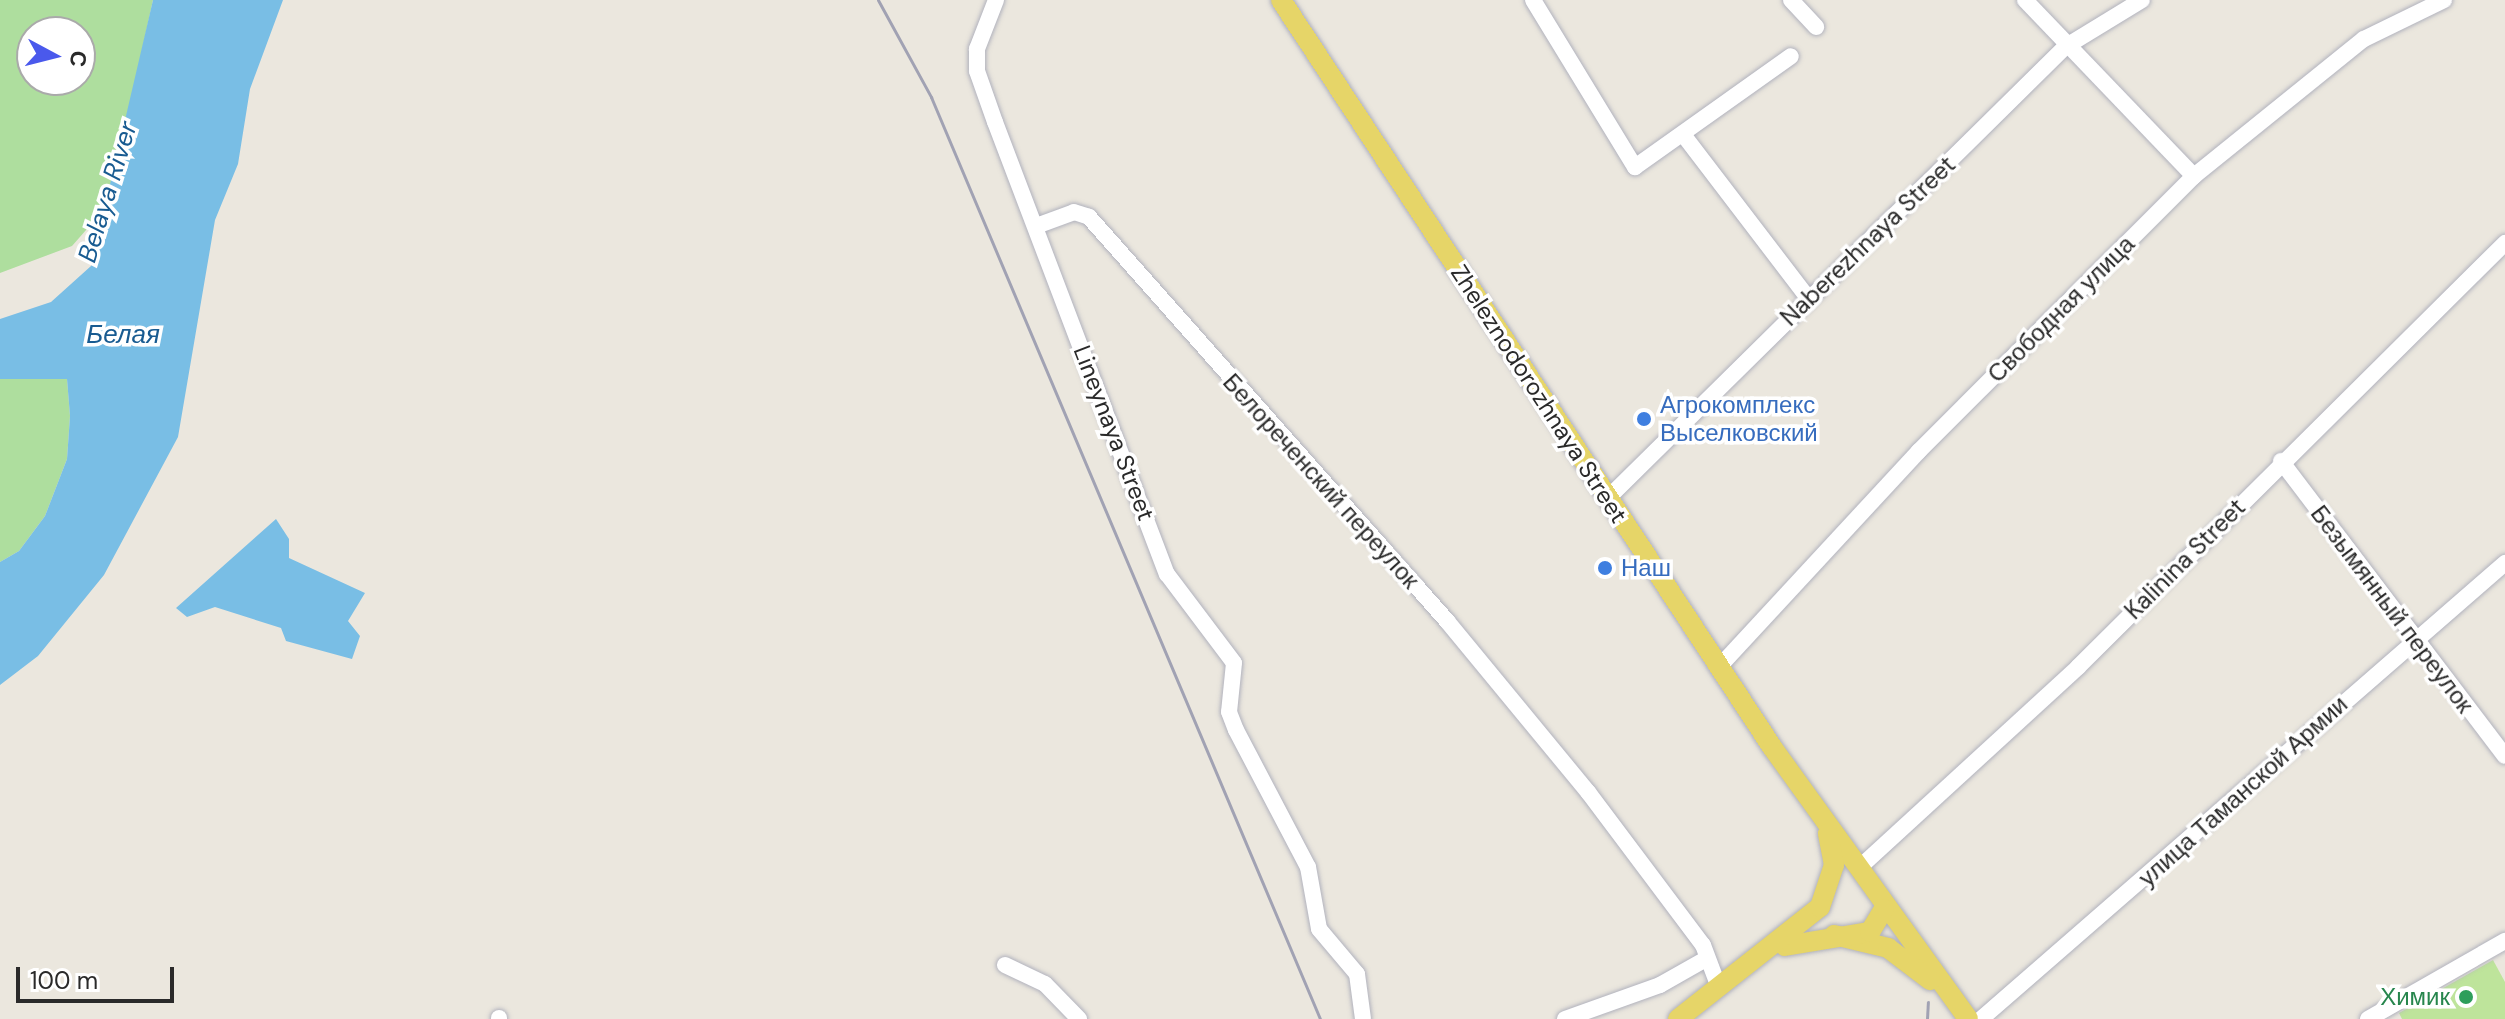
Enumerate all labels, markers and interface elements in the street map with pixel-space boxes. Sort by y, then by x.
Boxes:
north arrow [16,16,96,96]
text: С [63,49,94,68]
water label: Belaya River [72,118,144,266]
street label: Naberezhnaya Street [1775,150,1961,332]
street label: Свободная улица [1982,230,2140,388]
street label: Zheleznodorozhnaya Street [1445,260,1633,528]
water label: Белая [86,319,160,351]
street label: Lineynaya Street [1067,341,1161,525]
street label: Белореченский переулок [1217,368,1425,594]
place label: Агрокомплекс Выселковский [1660,391,1818,447]
marker: Агрокомплекс Выселковский [1635,410,1653,428]
street label: Kalinina Street [2119,493,2251,625]
street label: Безымянный переулок [2305,500,2479,718]
place label: Наш [1621,554,1671,582]
marker: Наш [1596,559,1614,577]
street label: улица Таманской Армии [2133,690,2353,892]
scale bar [20,951,178,1001]
text: 100 m [30,965,98,996]
place label: Химик [2380,983,2450,1011]
marker: Химик [2457,988,2475,1006]

